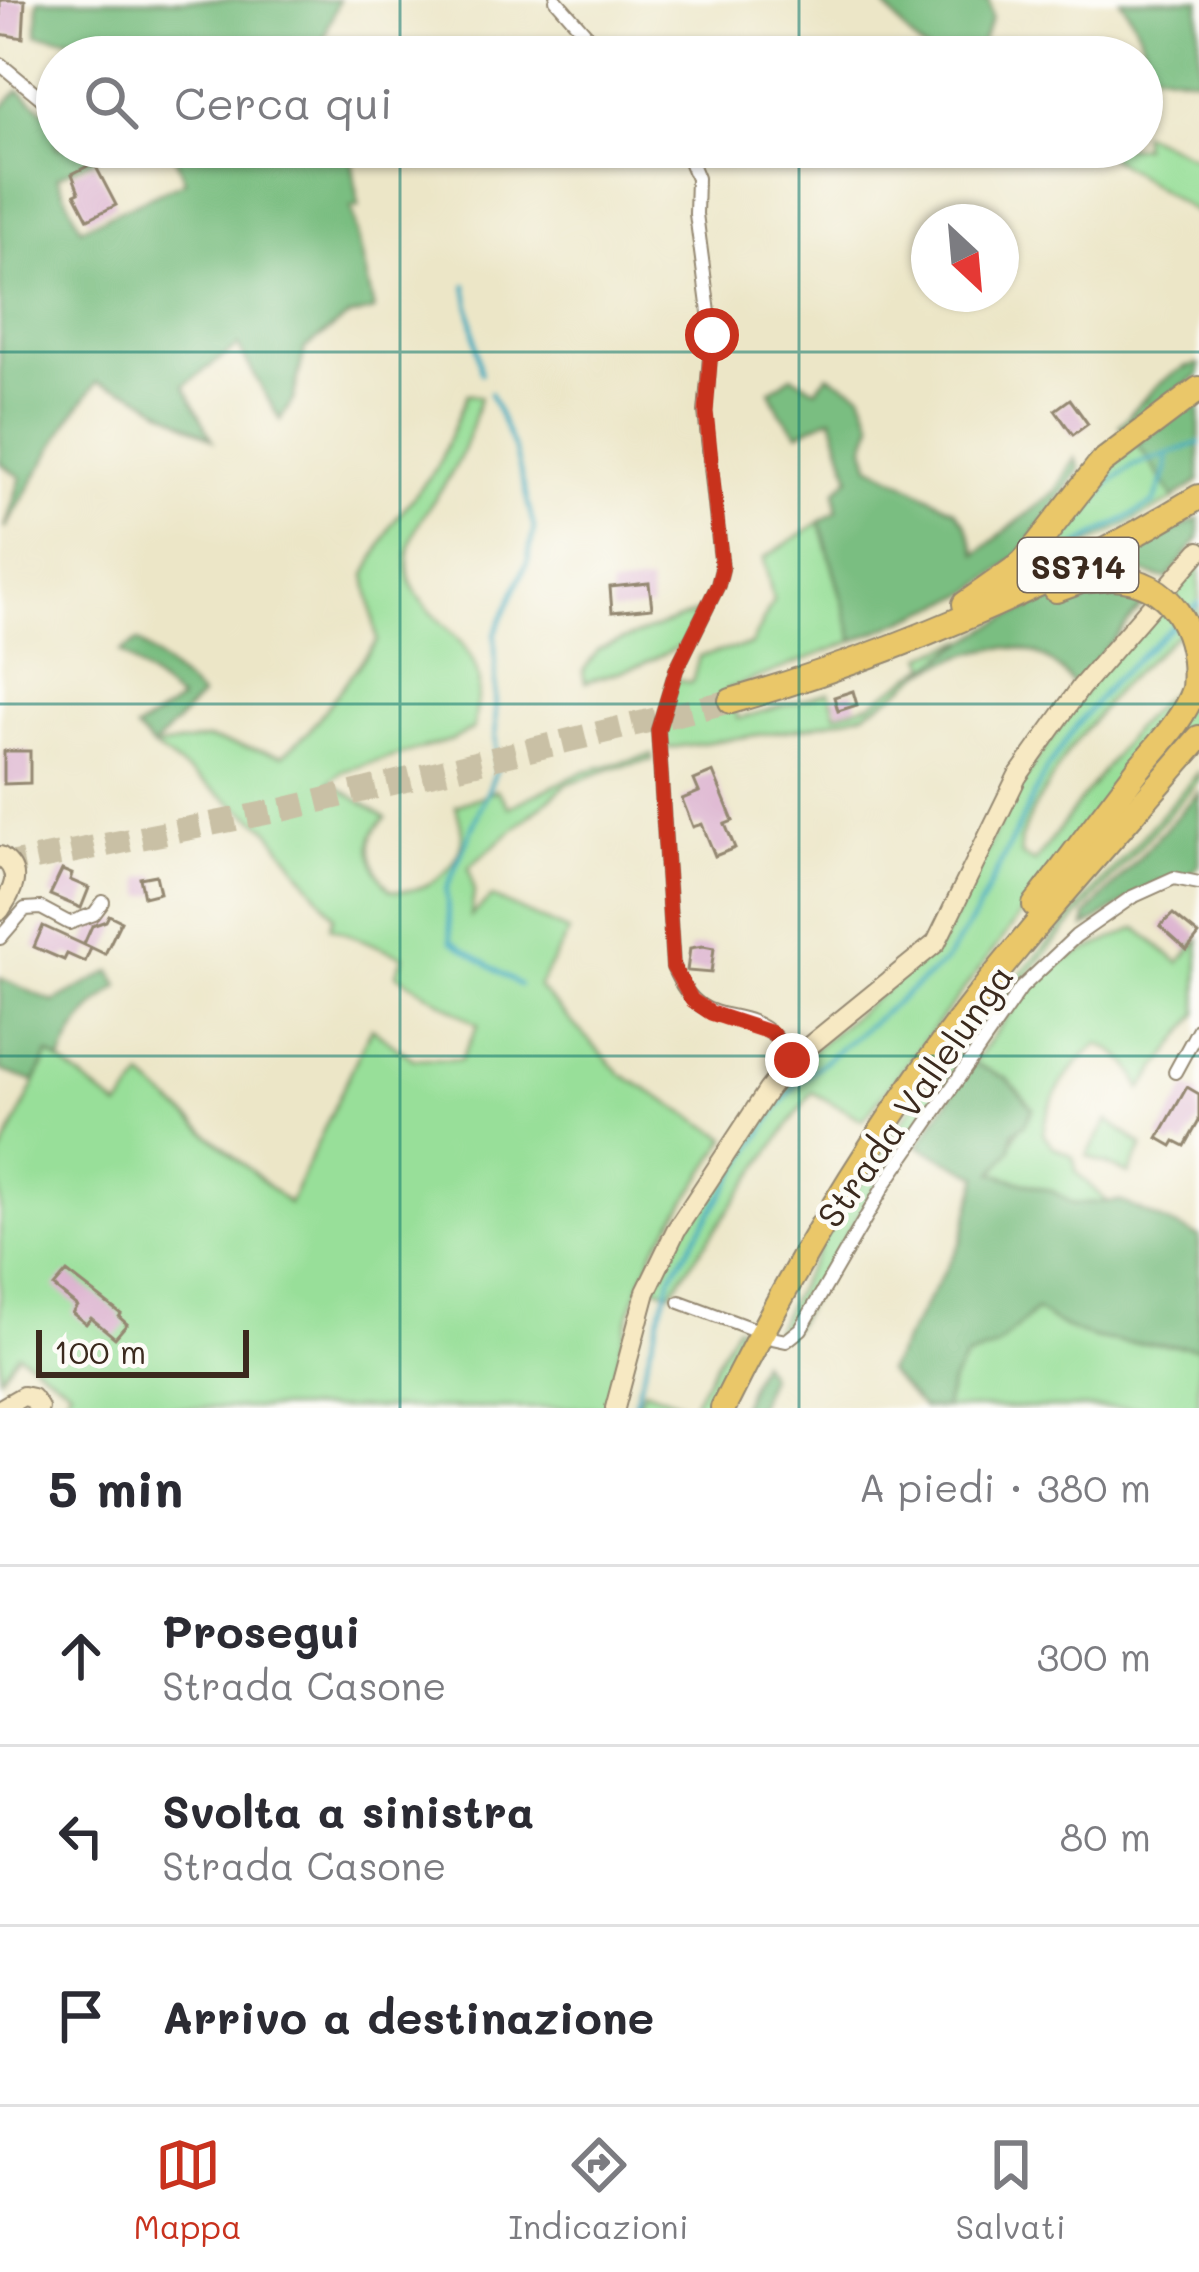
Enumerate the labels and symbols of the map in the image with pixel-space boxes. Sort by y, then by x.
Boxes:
north arrow [911,204,1019,312]
route start [685,308,739,362]
road number: SS714 [1018,538,1138,592]
street label: Strada Vallelunga [805,954,1023,1236]
route end [765,1033,819,1087]
scale bar [36,1324,249,1377]

